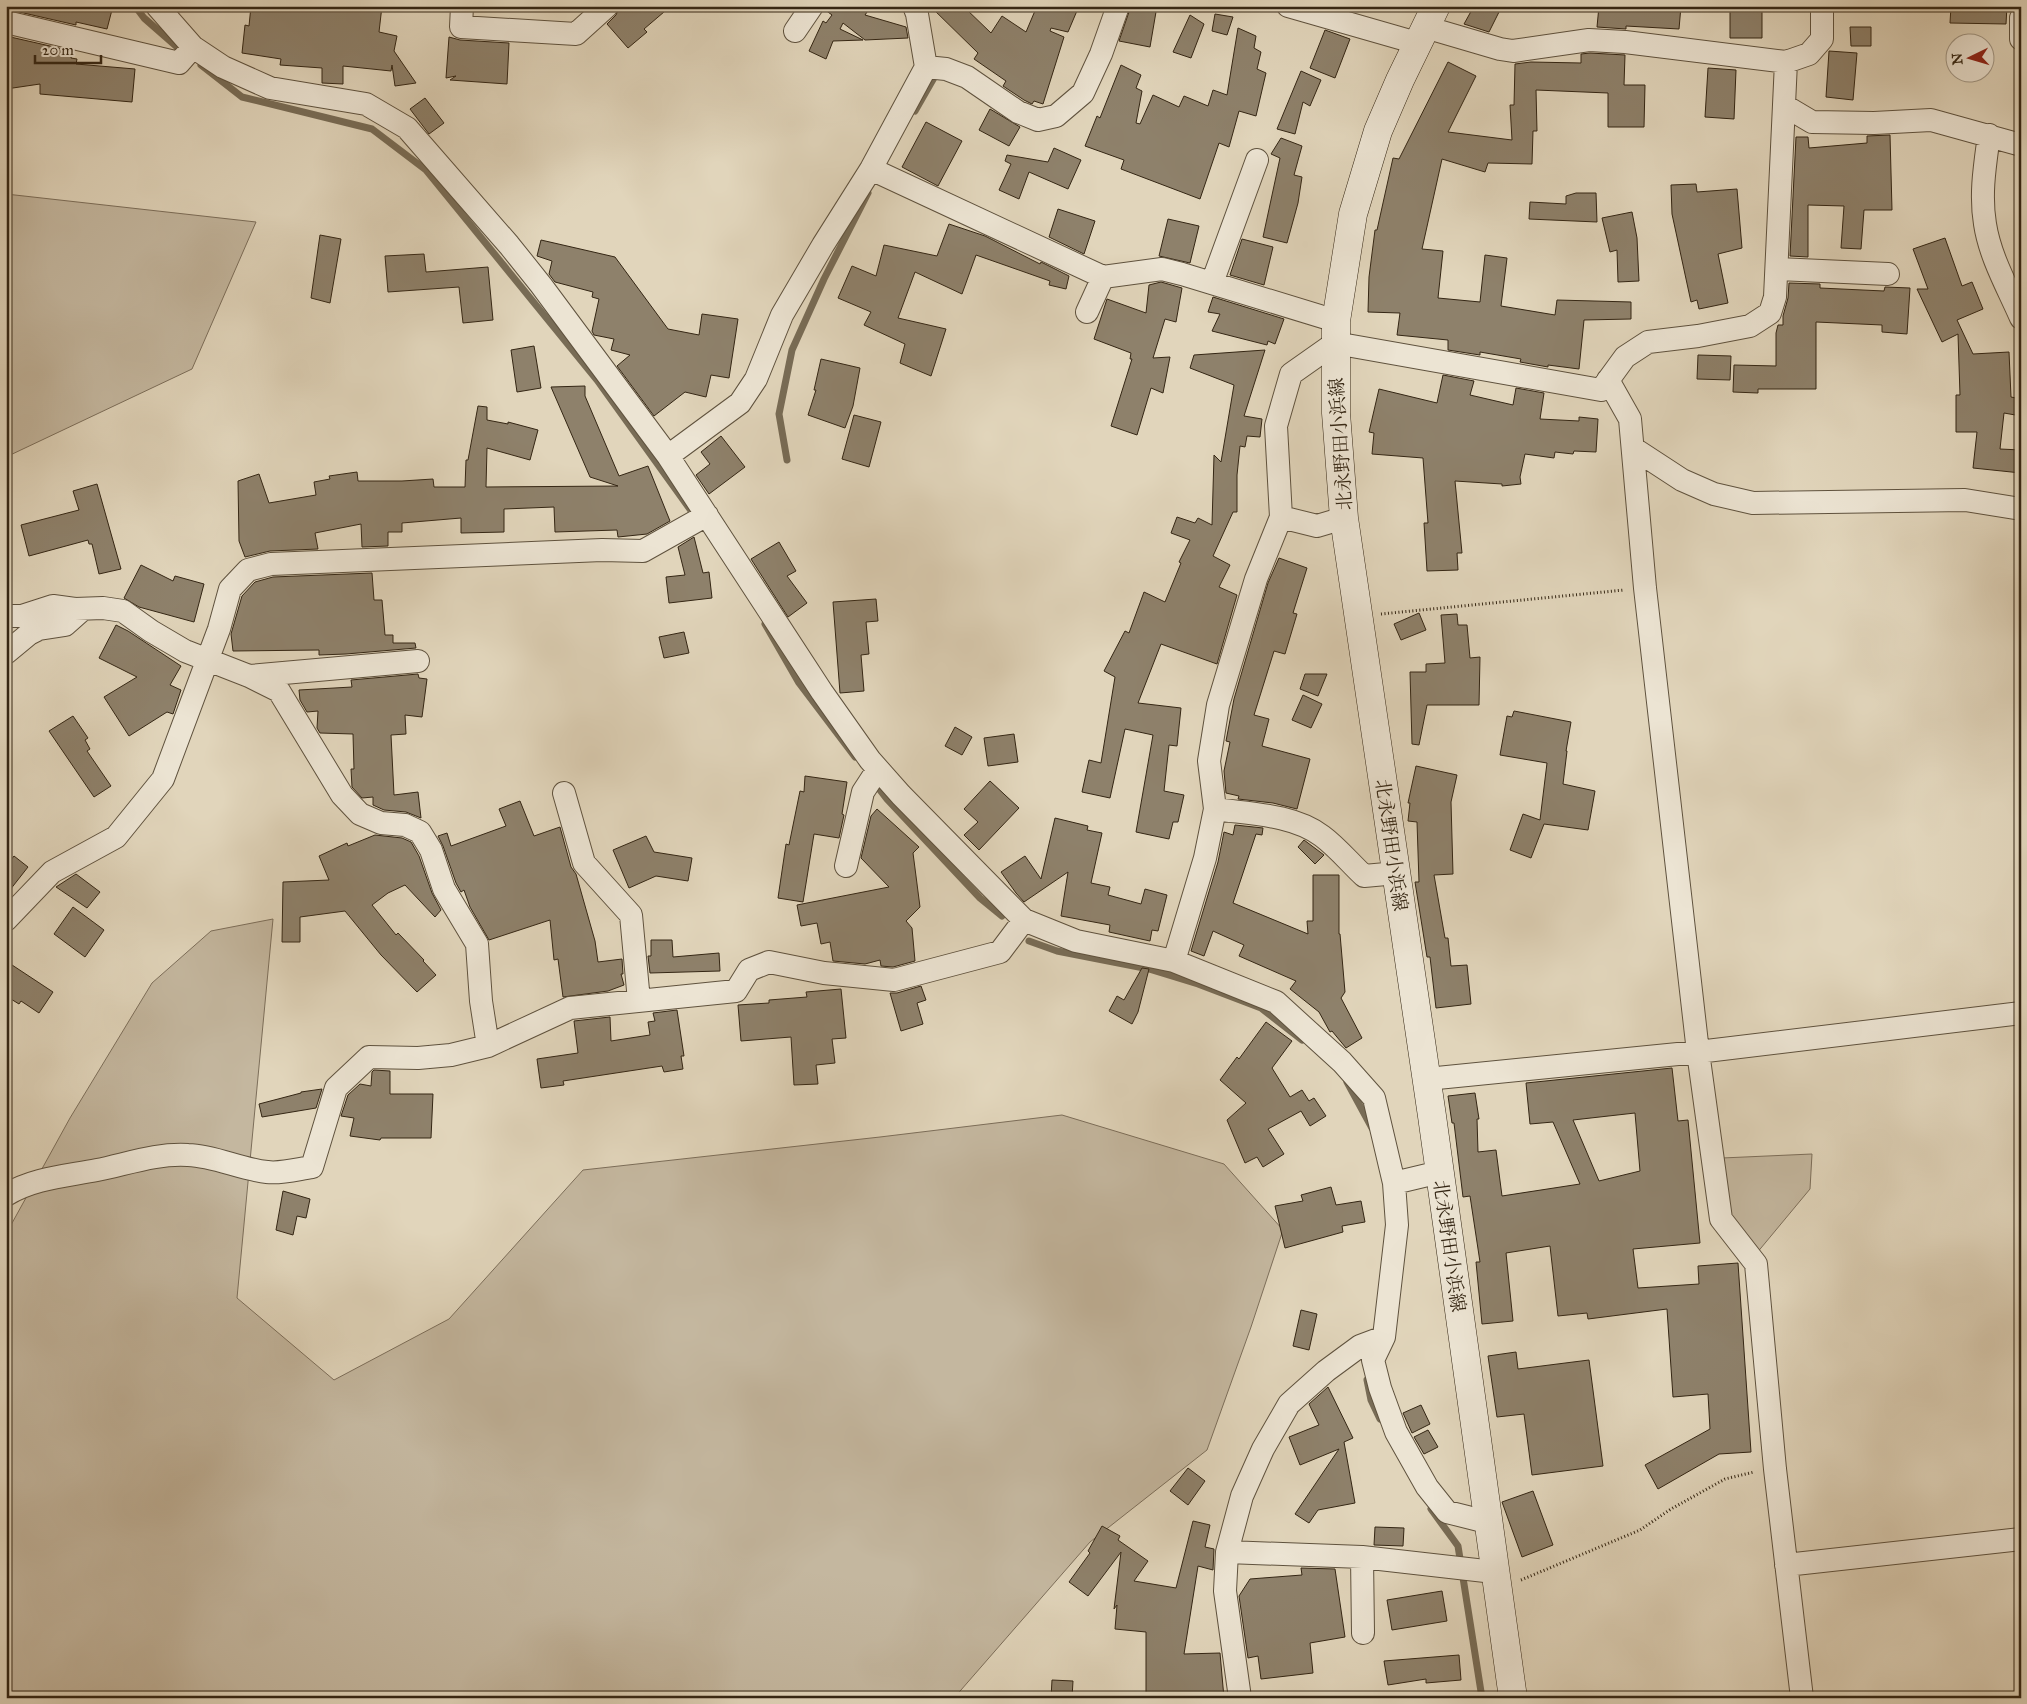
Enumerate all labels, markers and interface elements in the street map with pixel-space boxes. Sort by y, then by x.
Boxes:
scale bar [35,32,101,64]
north arrow [1944,32,1994,82]
text: 20 m [42,41,74,59]
text: N [1949,52,1967,66]
street label: 北永野田小浜線 [1324,377,1357,511]
street label: 北永野田小浜線 [1371,778,1412,913]
street label: 北永野田小浜線 [1429,1179,1470,1314]

